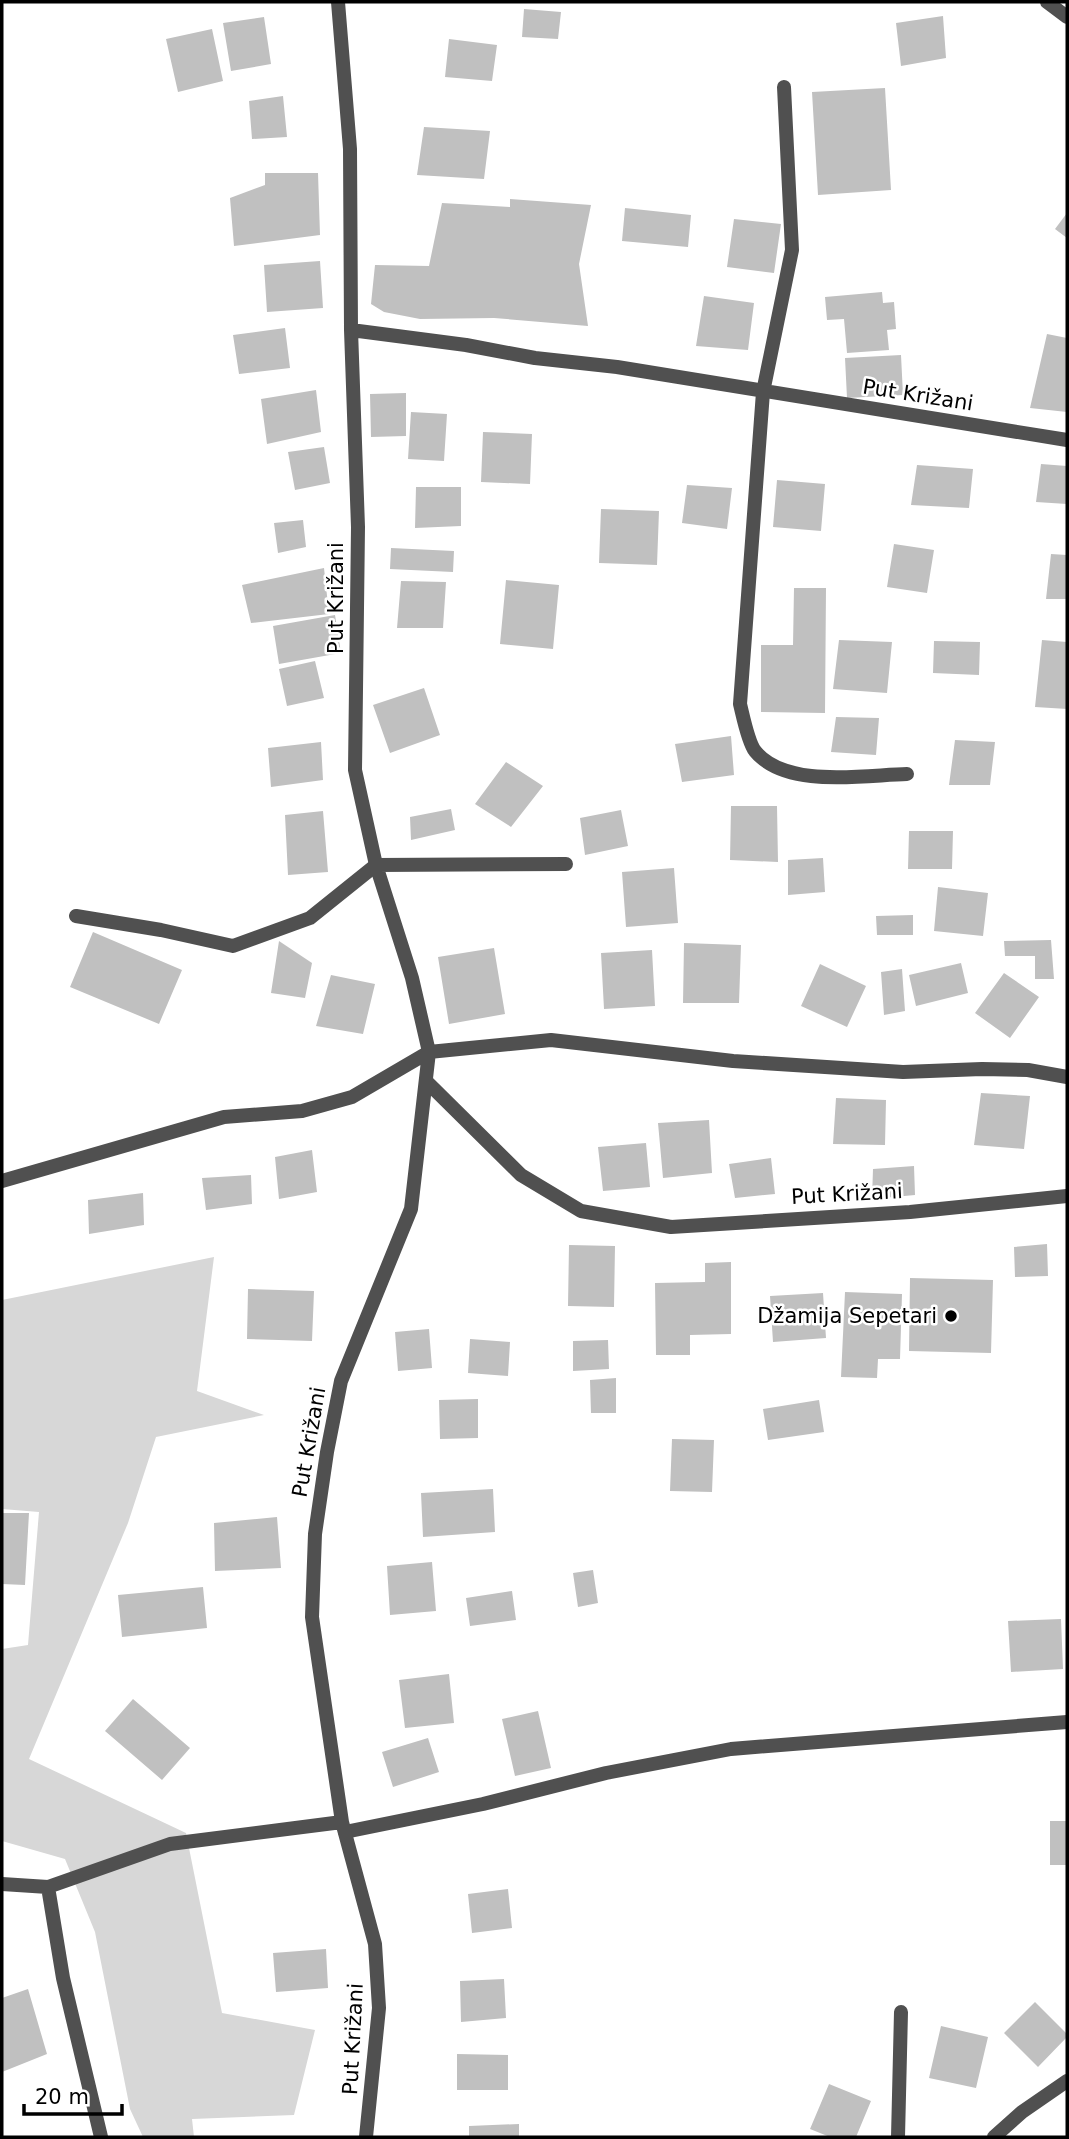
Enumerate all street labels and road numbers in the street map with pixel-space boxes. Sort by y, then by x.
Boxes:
street label: Put Križani [861,374,975,416]
street label: Put Križani [324,542,348,654]
street label: Put Križani [791,1179,903,1209]
street label: Put Križani [287,1385,331,1499]
street label: Put Križani [338,1983,368,2095]

